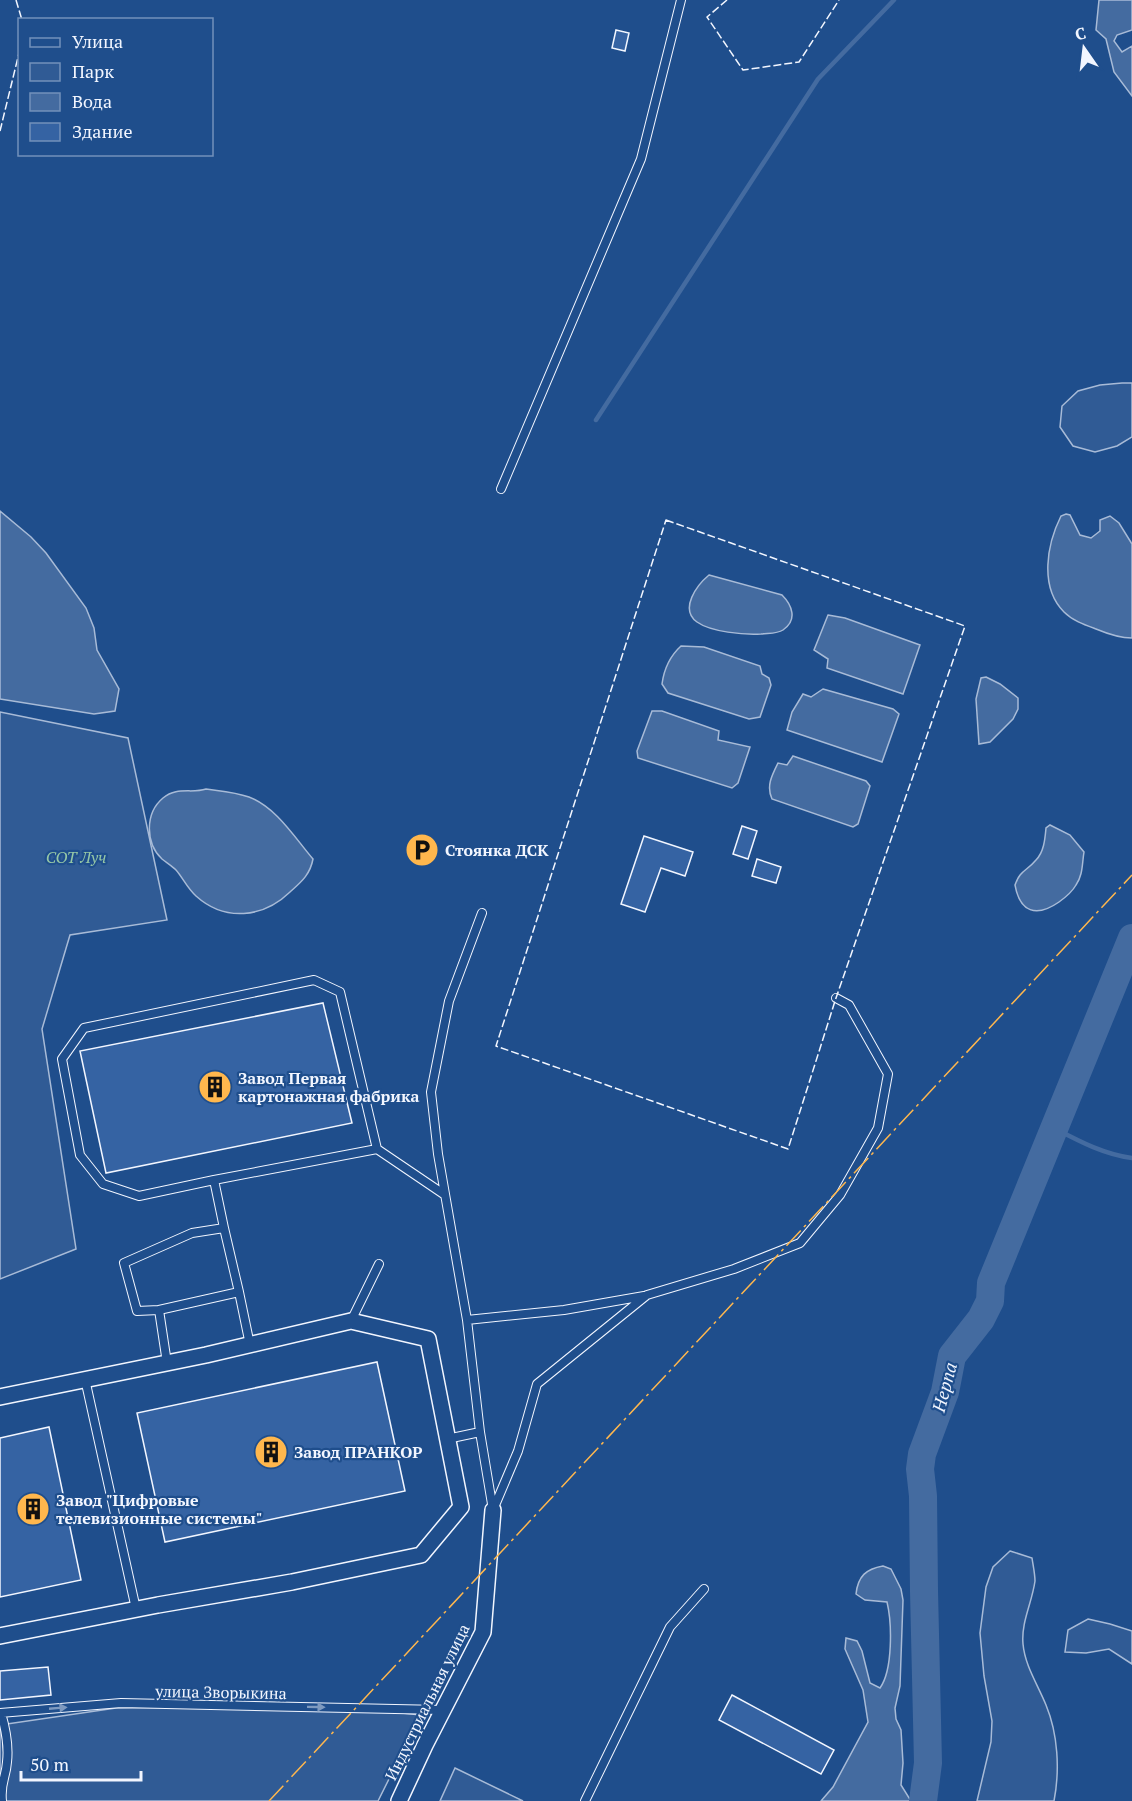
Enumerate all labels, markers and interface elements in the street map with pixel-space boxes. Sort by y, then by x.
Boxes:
legend [18,18,213,156]
north arrow [1054,18,1114,78]
text: С [1073,22,1088,45]
text: Улица [72,29,123,53]
text: Парк [72,59,114,83]
text: Вода [72,89,112,113]
text: Здание [72,119,132,143]
parking icon: Стоянка ДСК [404,832,440,868]
place label: Стоянка ДСК [445,839,549,861]
park label: СОТ Луч [46,846,106,868]
place label: Завод Первая картонажная фабрика [238,1067,420,1107]
building icon: Завод Первая картонажная фабрика [197,1069,233,1105]
water label: Нерпа [926,1360,962,1415]
building icon: Завод ПРАНКОР [253,1434,289,1470]
place label: Завод ПРАНКОР [294,1441,422,1463]
place label: Завод "Цифровые телевизионные системы" [56,1489,263,1529]
building icon: Завод "Цифровые телевизионные системы" [15,1491,51,1527]
street label: Индустриальная улица [379,1620,475,1784]
street label: улица Зворыкина [154,1680,287,1704]
one-way arrow [49,1703,68,1713]
one-way arrow [307,1703,326,1712]
scale bar [21,1744,141,1782]
text: 50 m [30,1752,70,1776]

